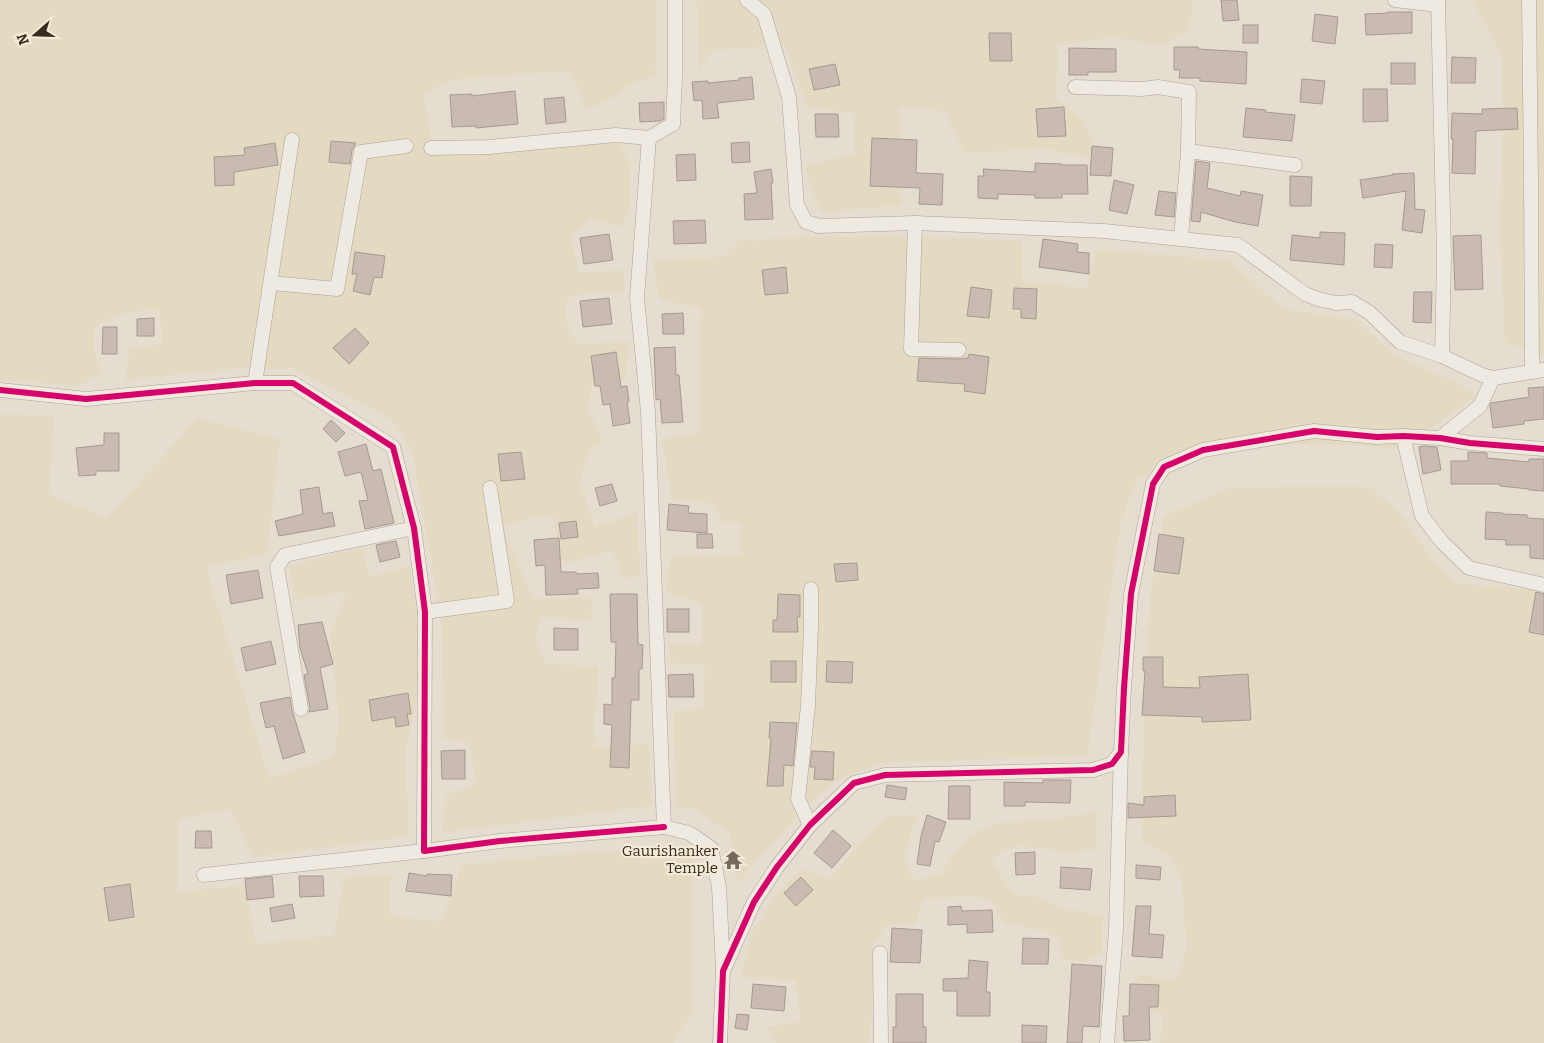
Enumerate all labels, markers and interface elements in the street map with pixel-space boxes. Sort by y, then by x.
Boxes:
north arrow [10,10,60,60]
text: N [13,31,33,47]
place label: Gaurishanker Temple [622,842,718,877]
temple icon: Gaurishanker Temple [722,849,744,871]

